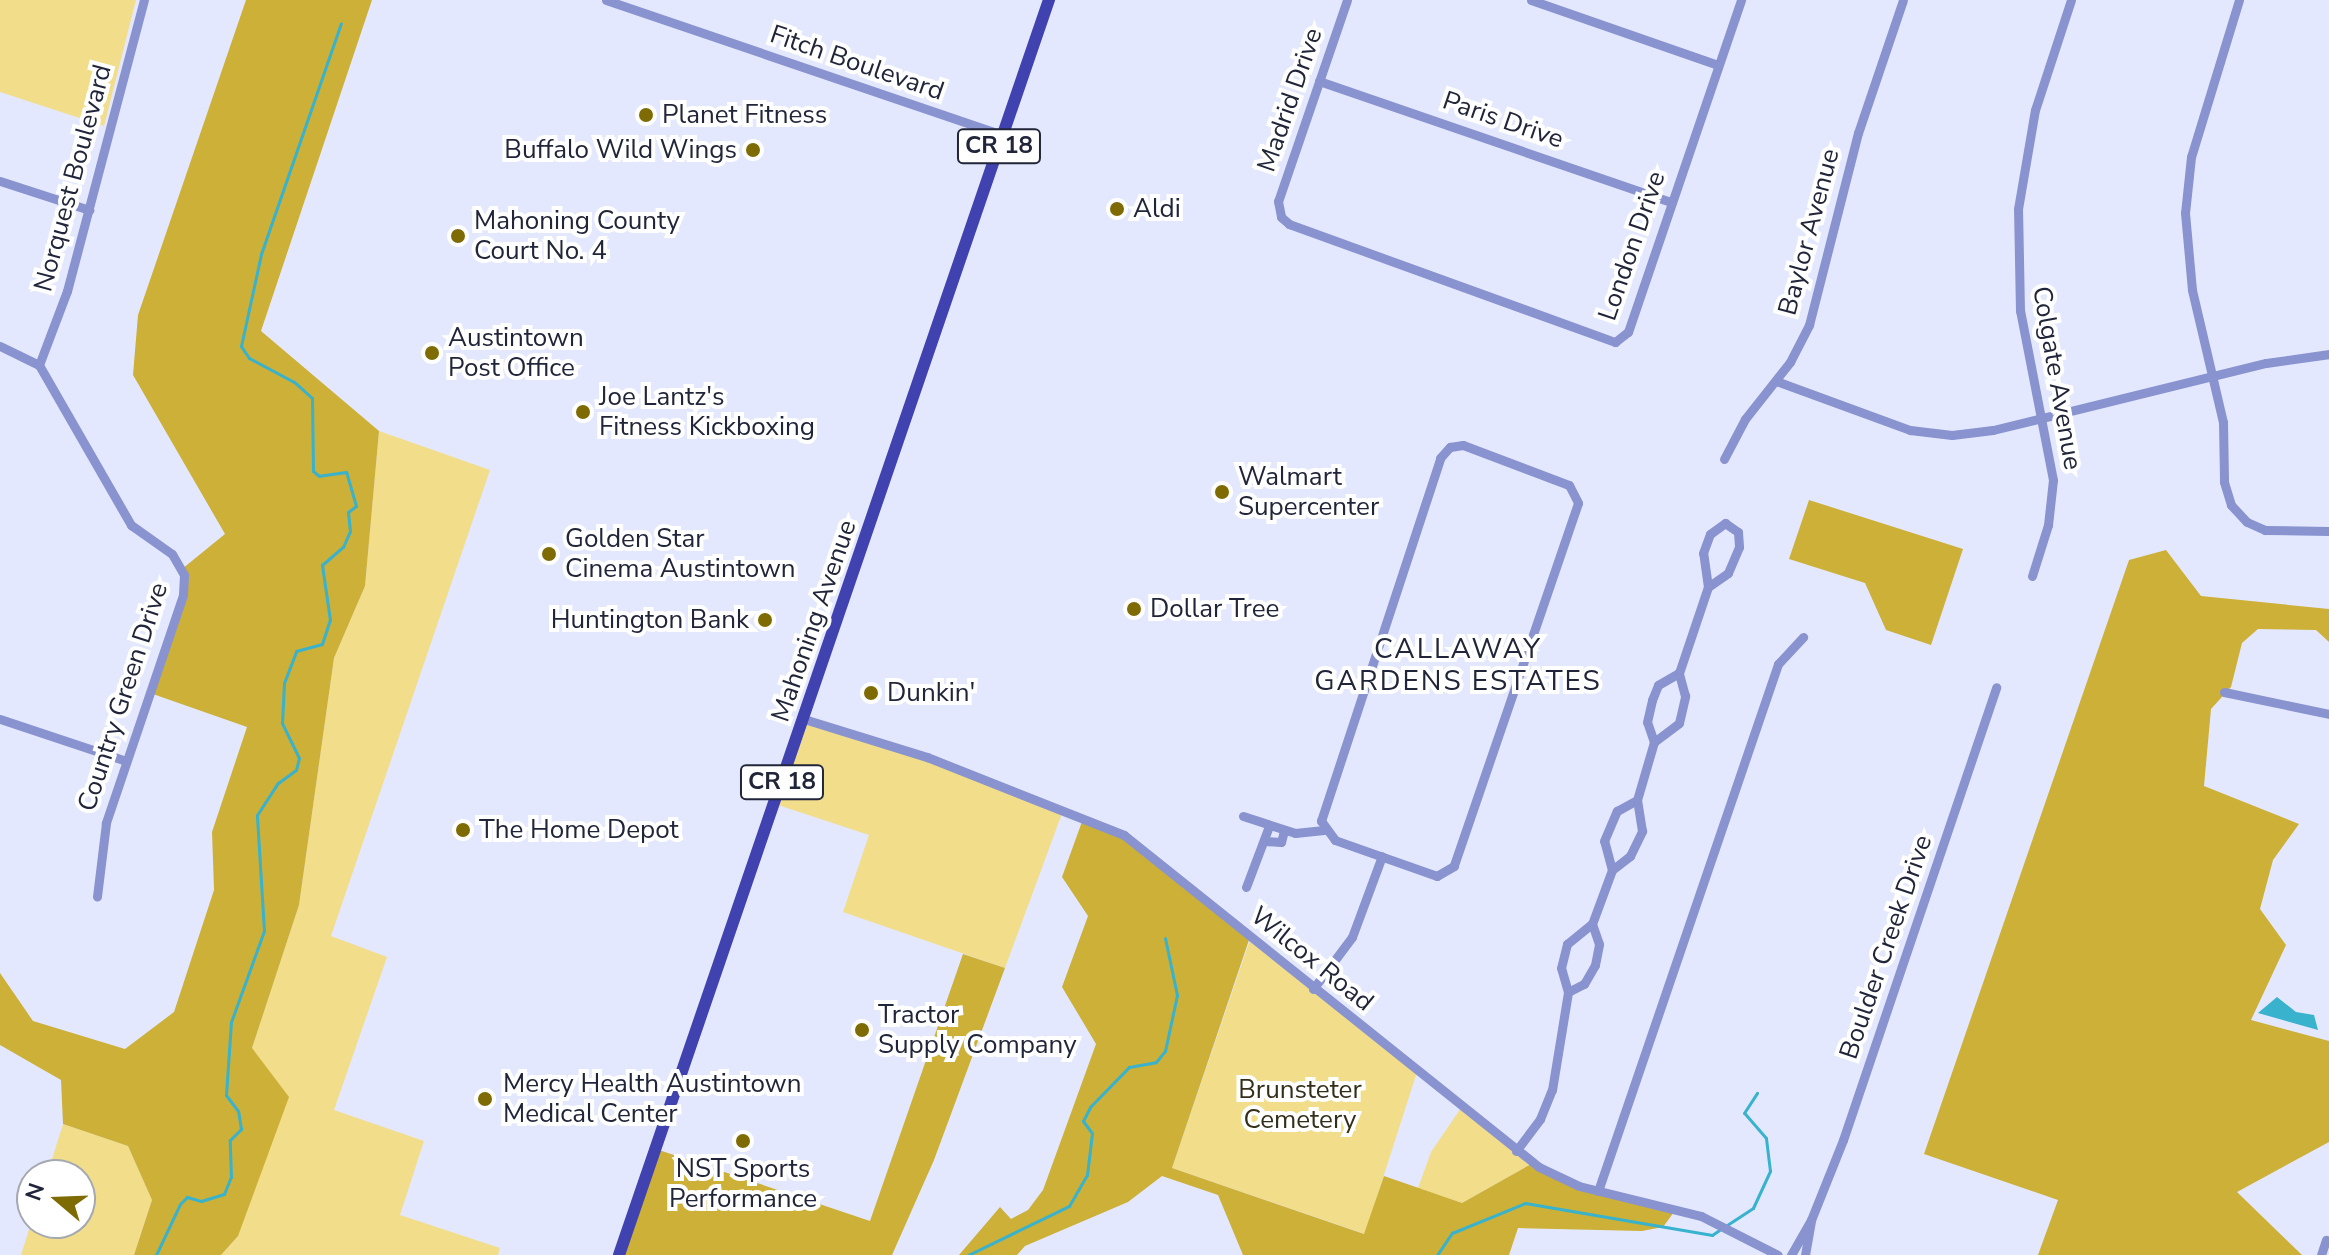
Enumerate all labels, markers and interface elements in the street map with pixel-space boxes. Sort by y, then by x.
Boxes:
street label: Fitch Boulevard [766,19,948,107]
street label: Madrid Drive [1251,24,1329,176]
street label: Norquest Boulevard [28,61,118,295]
street label: Paris Drive [1438,85,1568,155]
place label: Planet Fitness [662,99,827,131]
marker: Planet Fitness [637,106,655,124]
road number: CR 18 [955,126,1043,166]
place label: Buffalo Wild Wings [504,134,737,166]
marker: Buffalo Wild Wings [744,141,762,159]
street label: Baylor Avenue [1772,145,1846,319]
street label: London Drive [1592,167,1672,325]
place label: Aldi [1133,193,1181,225]
marker: Aldi [1108,200,1126,218]
place label: Mahoning County Court No. 4 [474,205,680,266]
marker: Mahoning County Court No. 4 [449,227,467,245]
street label: Colgate Avenue [2026,284,2088,472]
place label: Austintown Post Office [448,322,584,384]
marker: Austintown Post Office [423,344,441,362]
place label: Joe Lantz's Fitness Kickboxing [599,381,815,442]
marker: Joe Lantz's Fitness Kickboxing [574,403,592,421]
place label: Walmart Supercenter [1238,461,1379,522]
marker: Walmart Supercenter [1213,483,1231,501]
street label: Mahoning Avenue [765,516,863,726]
place label: Golden Star Cinema Austintown [565,523,796,584]
marker: Golden Star Cinema Austintown [540,545,558,563]
street label: Country Green Drive [71,579,175,815]
place label: Dollar Tree [1150,593,1279,625]
marker: Dollar Tree [1125,600,1143,618]
place label: Huntington Bank [551,604,749,636]
marker: Huntington Bank [756,611,774,629]
district label: CALLAWAY GARDENS ESTATES [1314,632,1602,698]
place label: Dunkin' [887,677,975,709]
marker: Dunkin' [862,684,880,702]
road number: CR 18 [738,762,826,802]
place label: The Home Depot [479,814,679,846]
marker: The Home Depot [454,821,472,839]
street label: Boulder Creek Drive [1833,831,1939,1063]
street label: Wilcox Road [1244,900,1380,1018]
place label: Tractor Supply Company [878,999,1077,1060]
marker: Tractor Supply Company [853,1021,871,1039]
place label: Mercy Health Austintown Medical Center [503,1068,801,1130]
park label: Brunsteter Cemetery [1238,1074,1362,1136]
marker: Mercy Health Austintown Medical Center [474,1088,496,1110]
marker: NST Sports Performance [734,1132,752,1150]
place label: NST Sports Performance [669,1153,817,1214]
north arrow [16,1159,96,1239]
text: N [18,1179,52,1205]

